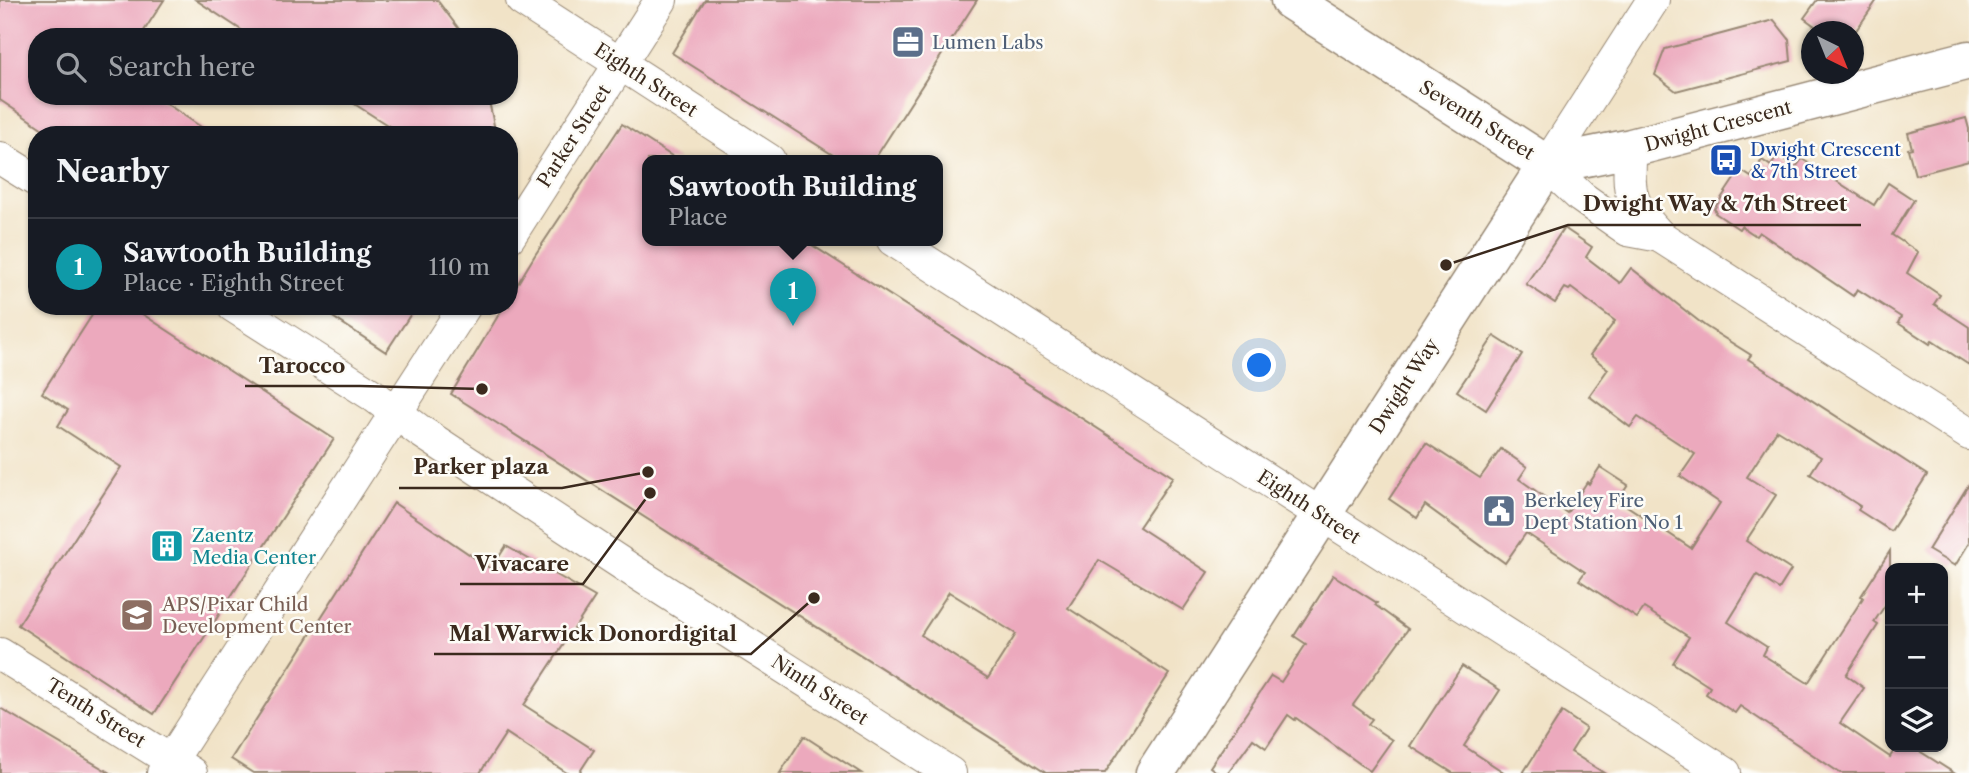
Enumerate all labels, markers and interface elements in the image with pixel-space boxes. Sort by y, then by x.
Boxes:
north arrow [1801,21,1864,84]
office icon: Lumen Labs [889,23,927,61]
search box [28,28,518,105]
place label: Lumen Labs [932,31,1044,54]
street label: Eighth Street [590,38,702,122]
icon: search [52,48,90,86]
text: Search here [108,51,255,83]
street label: Seventh Street [1415,75,1539,165]
street label: Parker Street [532,80,616,192]
street label: Dwight Crescent [1642,95,1794,157]
place label: Dwight Crescent & 7th Street [1750,138,1901,183]
bus stop icon: Dwight Crescent & 7th Street [1707,141,1745,179]
text: Nearby [56,153,169,190]
popup [642,155,943,246]
text: Sawtooth Building [668,171,917,203]
callout: Dwight Way & 7th Street [1568,183,1861,225]
text: Dwight Way & 7th Street [1583,191,1848,216]
text: Place [668,203,727,231]
text: Sawtooth Building [123,237,371,269]
text: 1 [74,253,84,281]
text: 110 m [429,253,490,281]
pin: 1 [770,268,816,326]
text: Place · Eighth Street [123,269,344,297]
street label: Dwight Way [1365,334,1444,438]
callout: Tarocco [245,344,360,386]
your location [1242,348,1276,382]
text: Tarocco [259,353,345,378]
callout: Parker plaza [399,446,562,488]
text: Parker plaza [413,454,549,479]
street label: Eighth Street [1253,465,1365,549]
place label: Berkeley Fire Dept Station No 1 [1524,489,1683,534]
public building icon: Berkeley Fire Dept Station No 1 [1480,492,1518,530]
place label: Zaentz Media Center [192,524,316,569]
building icon: Zaentz Media Center [148,527,186,565]
callout: Vivacare [460,542,583,584]
text: Vivacare [474,551,569,576]
map controls [1885,563,1948,752]
button: + [1885,563,1948,626]
place label: APS/Pixar Child Development Center [161,593,352,638]
school or university icon: APS/Pixar Child Development Center [118,596,156,634]
callout: Mal Warwick Donordigital [434,612,751,654]
text: Mal Warwick Donordigital [449,621,737,646]
button: − [1885,626,1948,689]
street label: Ninth Street [767,650,873,730]
street label: Tenth Street [42,673,150,753]
button: layers [1885,689,1948,752]

